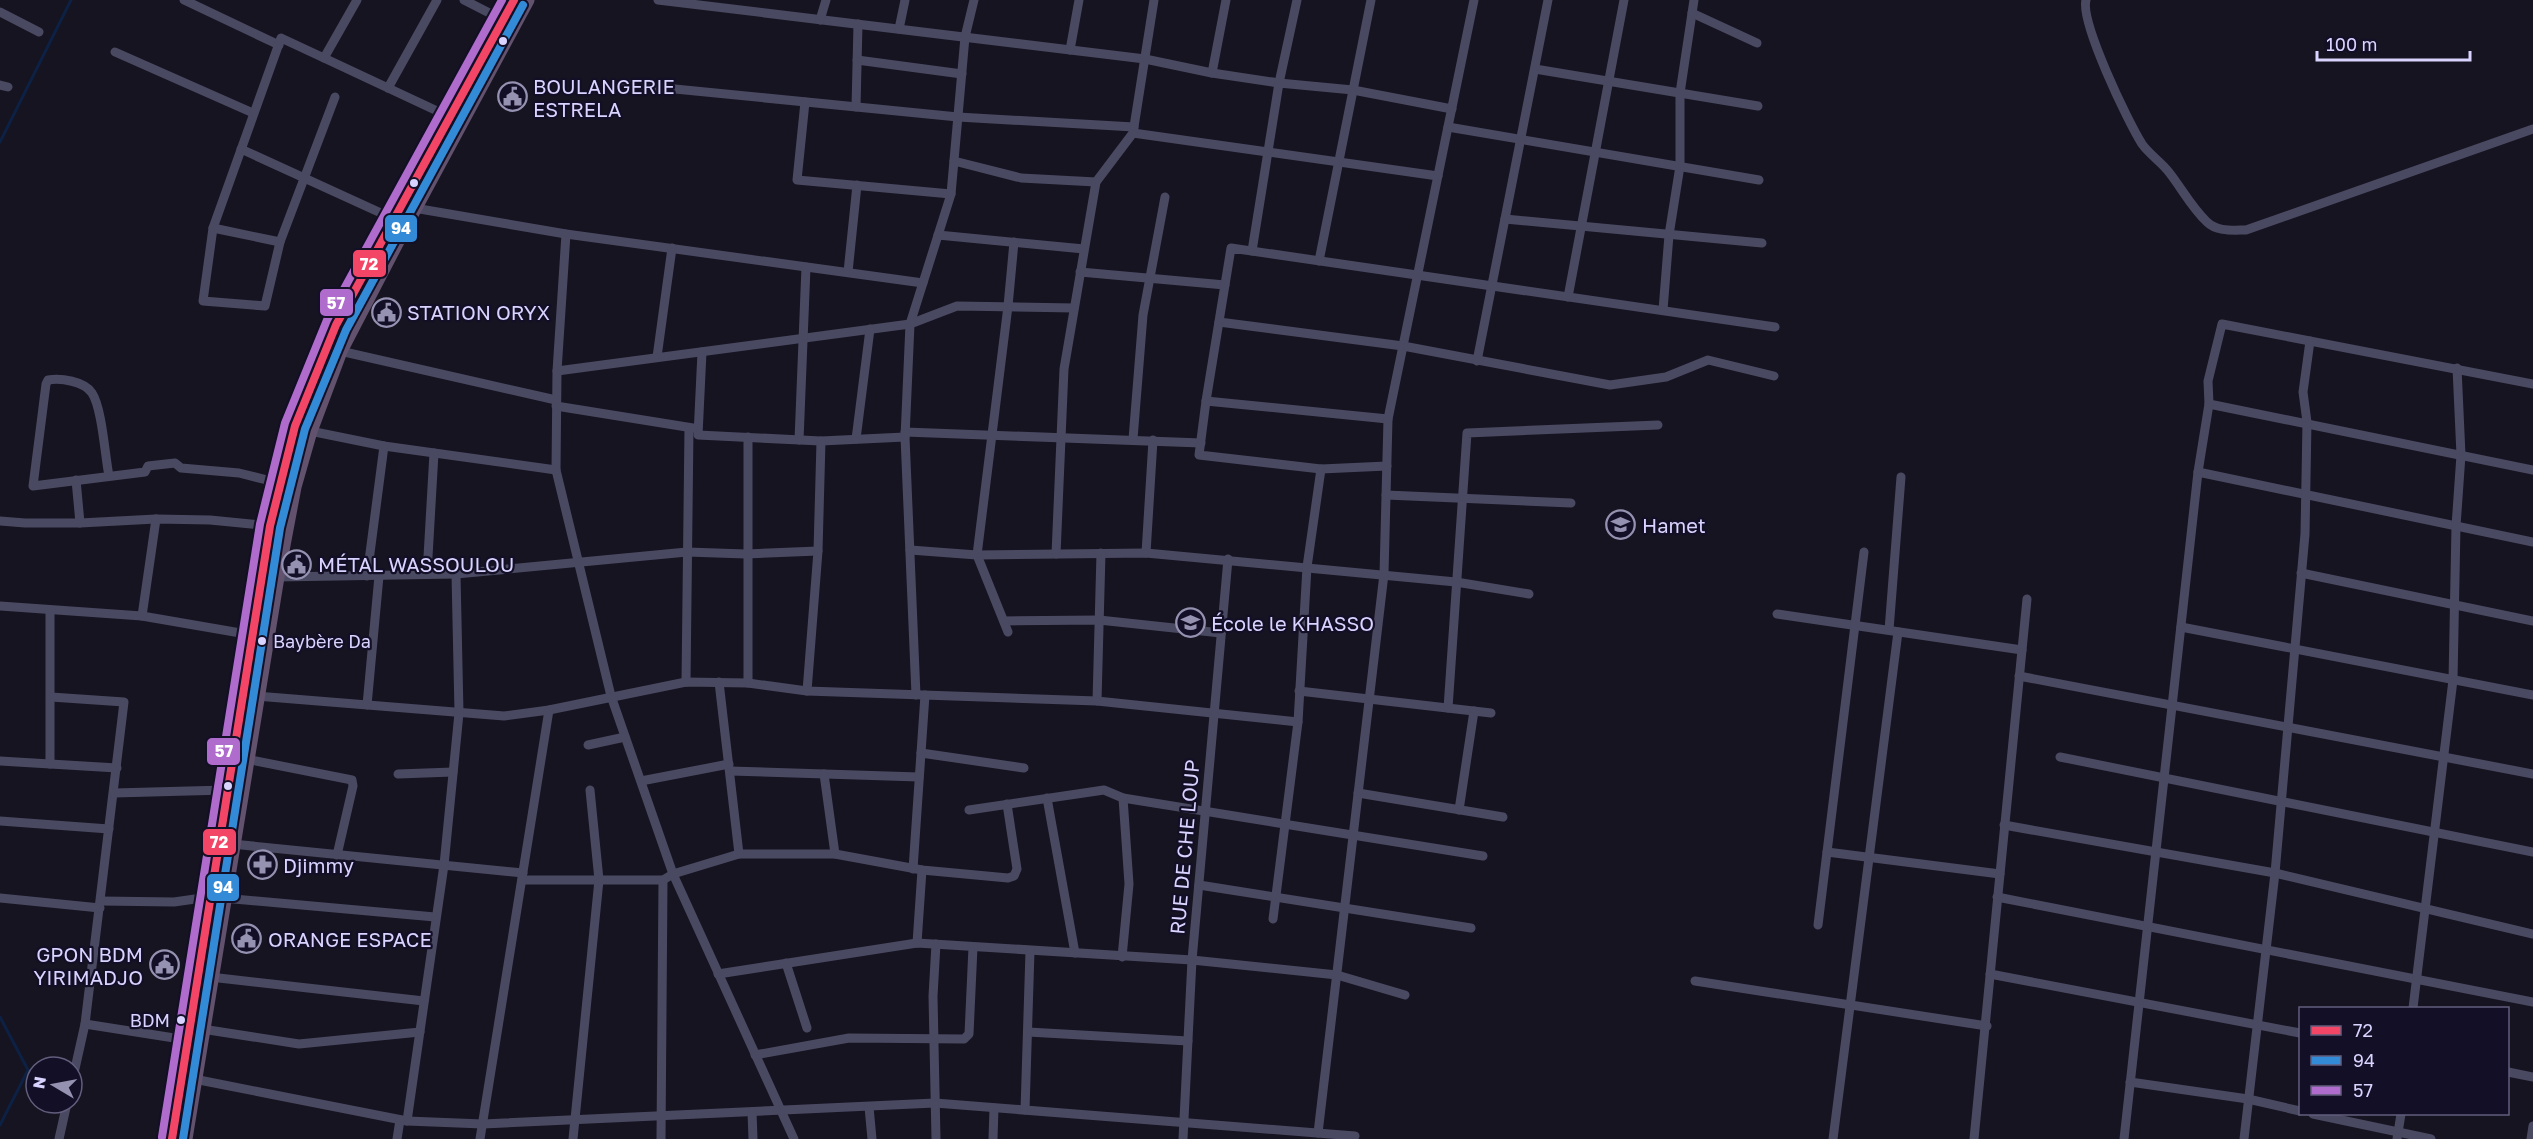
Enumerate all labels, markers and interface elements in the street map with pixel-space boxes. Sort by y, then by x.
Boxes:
scale bar [2317,24,2470,62]
text: 100 m [2326,33,2377,55]
unlabelled marker [497,35,509,47]
place label: BOULANGERIE ESTRELA [533,74,675,121]
public building icon: BOULANGERIE ESTRELA [496,81,528,113]
unlabelled marker [408,177,420,189]
line badge: 94 [384,214,418,243]
text: 94 [391,218,411,238]
line badge: 72 [352,249,387,278]
text: 72 [360,254,378,274]
line badge: 57 [319,288,354,317]
text: 57 [327,293,346,313]
public building icon: STATION ORYX [370,296,402,328]
place label: STATION ORYX [407,300,550,324]
school or university icon: Hamet [1605,509,1637,541]
place label: Hamet [1642,513,1706,537]
public building icon: MÉTAL WASSOULOU [281,548,313,580]
place label: MÉTAL WASSOULOU [318,552,514,576]
school or university icon: École le KHASSO [1174,607,1206,639]
place label: École le KHASSO [1211,611,1374,635]
place label: Baybère Da [273,630,371,652]
marker: Baybère Da [256,635,268,647]
line badge: 57 [206,737,241,766]
text: 57 [215,741,234,761]
street label: RUE DE CHE LOUP [1164,759,1204,935]
unlabelled marker [222,780,234,792]
line badge: 72 [202,828,237,856]
text: 72 [210,832,228,852]
pharmacy icon: Djimmy [246,849,278,881]
place label: Djimmy [283,853,354,877]
line badge: 94 [206,873,240,902]
text: 94 [213,877,233,897]
public building icon: ORANGE ESPACE [231,923,263,955]
place label: ORANGE ESPACE [268,927,432,951]
place label: GPON BDM YIRIMADJO [34,942,143,989]
public building icon: GPON BDM YIRIMADJO [148,949,180,981]
legend [2299,1007,2509,1115]
place label: BDM [130,1009,170,1031]
marker: BDM [175,1014,187,1026]
text: 72 [2353,1019,2373,1041]
text: 94 [2353,1049,2375,1071]
north arrow [24,1055,84,1115]
text: N [28,1075,50,1090]
text: 57 [2353,1079,2373,1101]

